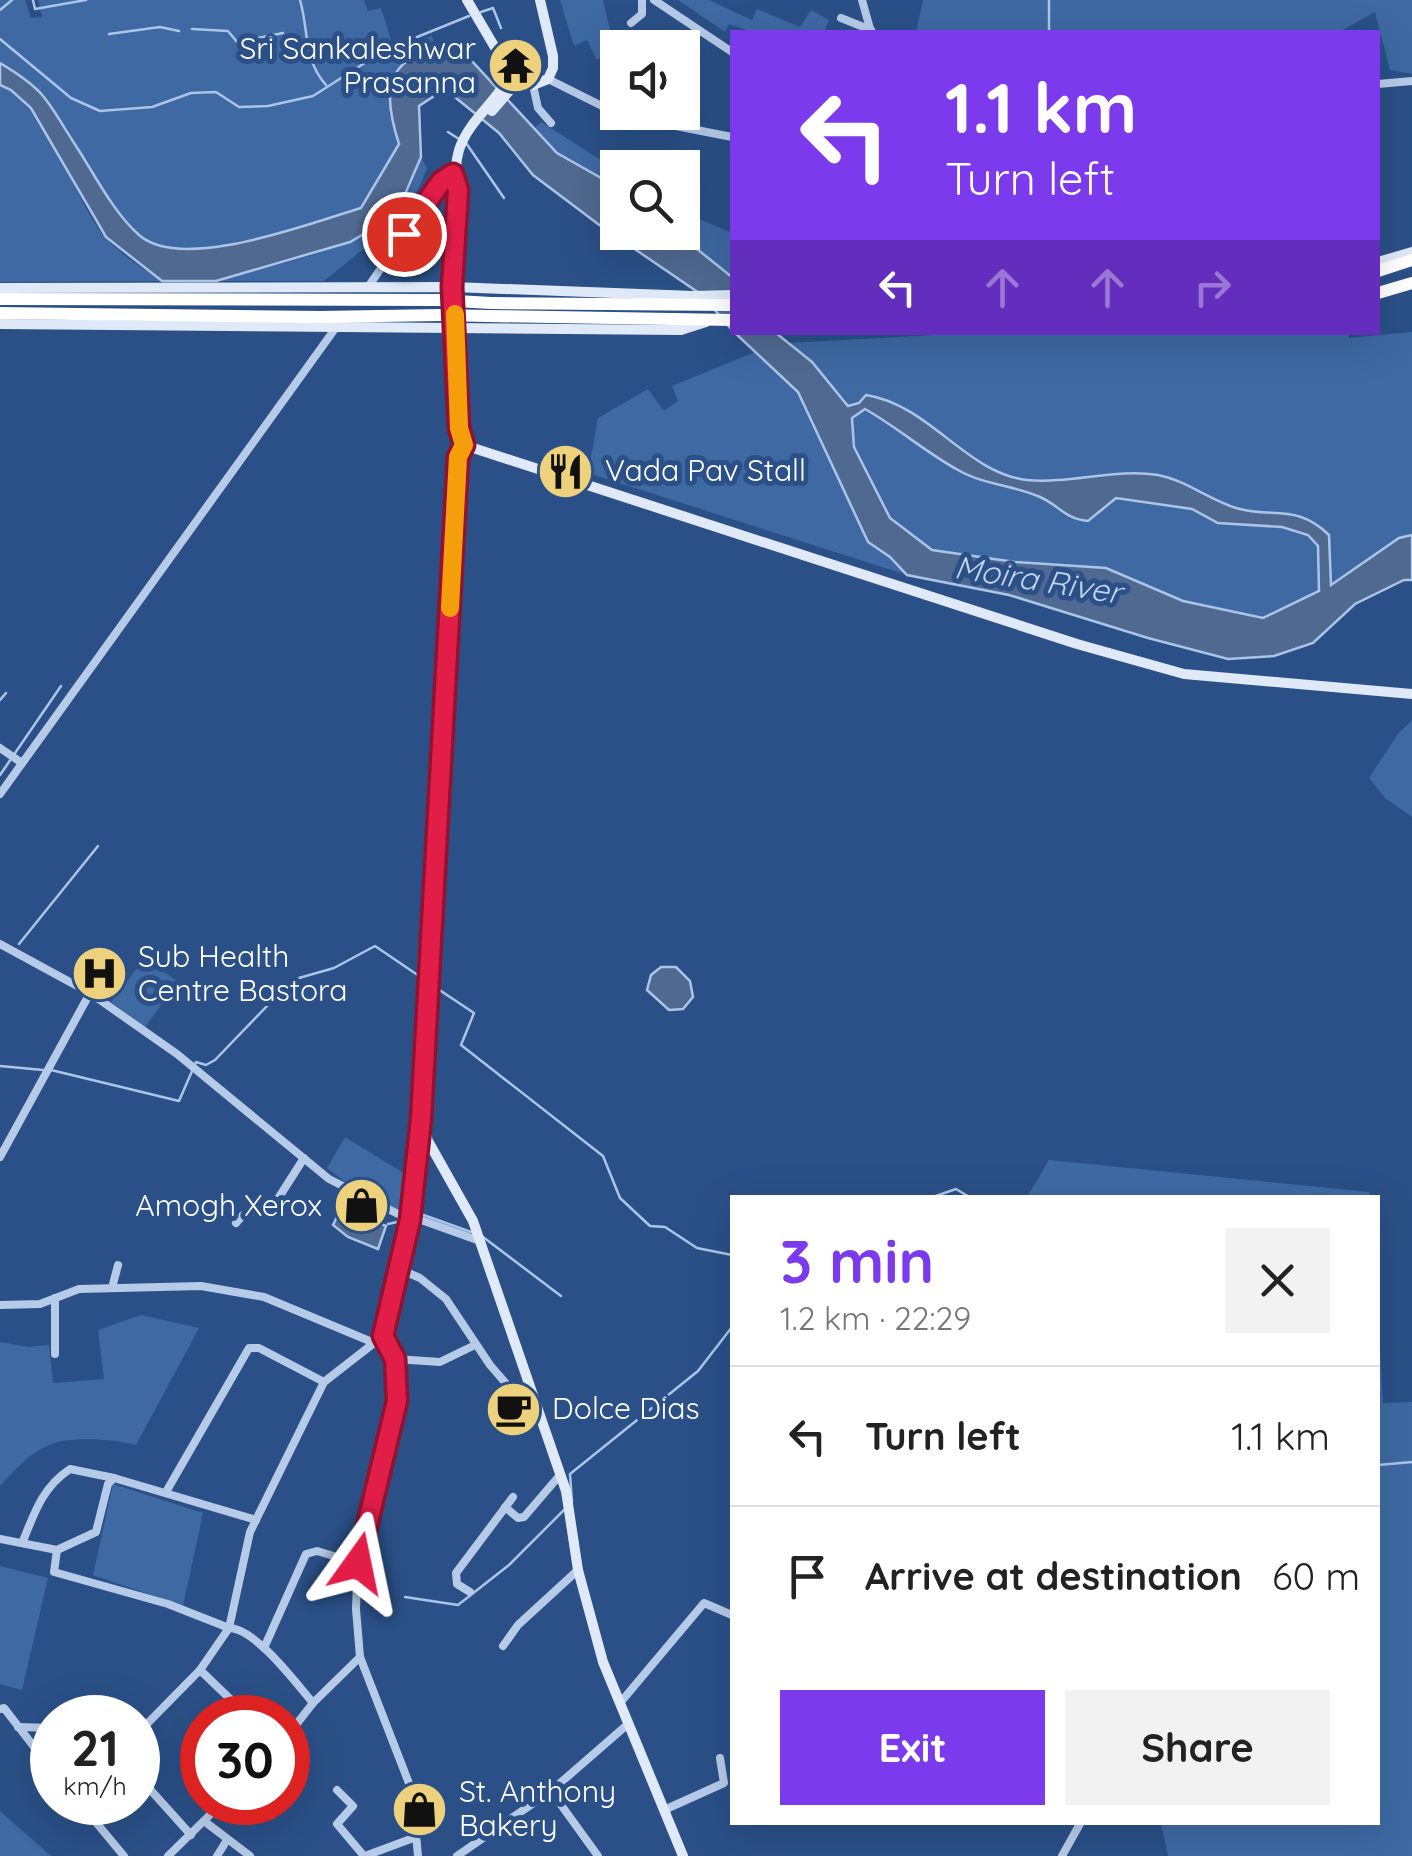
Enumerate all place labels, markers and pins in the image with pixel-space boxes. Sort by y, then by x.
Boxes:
place label: Sri Sankaleshwar Prasanna [239,29,476,101]
temple icon: Sri Sankaleshwar Prasanna [485,36,545,96]
pin [362,192,447,277]
restaurant icon: Vada Pav Stall [536,441,596,501]
place label: Vada Pav Stall [605,451,806,489]
place label: Sub Health Centre Bastora [138,937,347,1009]
hospital icon: Sub Health Centre Bastora [69,944,129,1004]
shop icon: Amogh Xerox [331,1176,391,1236]
place label: Amogh Xerox [135,1186,322,1224]
cafe icon: Dolce Dias [483,1379,543,1439]
place label: Dolce Dias [552,1389,699,1427]
place label: St. Anthony Bakery [459,1772,616,1844]
shop icon: St. Anthony Bakery [390,1779,450,1839]

